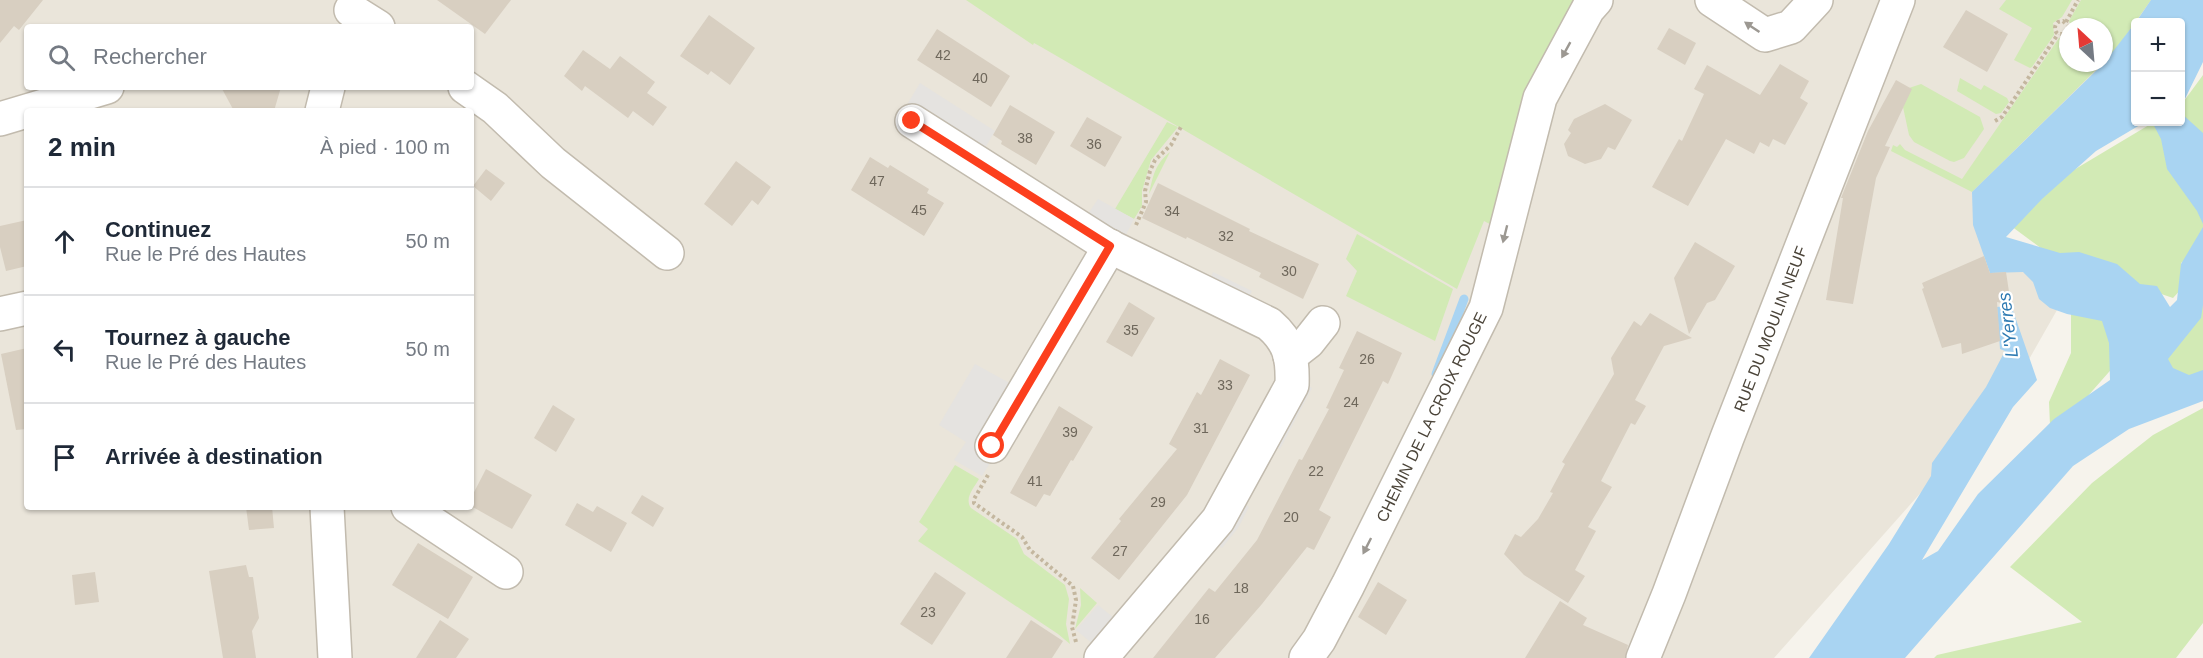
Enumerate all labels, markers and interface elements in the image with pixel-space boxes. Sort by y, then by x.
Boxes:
north arrow [2059,18,2113,72]
map controls [2131,18,2185,126]
button: + [2131,18,2185,72]
one-way arrow [1745,21,1761,33]
search box [24,24,474,90]
icon: search [45,41,78,74]
one-way arrow [1561,42,1571,59]
text: Rechercher [93,44,207,69]
house number: 42 [935,47,951,63]
house number: 40 [972,70,988,86]
button: − [2131,72,2185,126]
route end [898,107,924,133]
house number: 38 [1017,130,1033,146]
text: 2 min [48,132,116,162]
text: À pied · 100 m [320,136,450,158]
house number: 36 [1086,136,1102,152]
house number: 47 [869,173,885,189]
house number: 45 [911,202,927,218]
house number: 34 [1164,203,1180,219]
text: Continuez [105,217,211,242]
icon: ahead [48,225,81,258]
one-way arrow [1500,225,1510,243]
house number: 32 [1218,228,1234,244]
text: 50 m [406,230,450,252]
text: Rue le Pré des Hautes [105,243,306,265]
street label: RUE DU MOULIN NEUF [1731,244,1810,414]
house number: 30 [1281,263,1297,279]
water label: L'Yerres [1994,291,2022,359]
street label: CHEMIN DE LA CROIX ROUGE [1373,310,1490,525]
house number: 35 [1123,322,1139,338]
text: Tournez à gauche [105,325,290,350]
icon: left [48,333,81,366]
text: 50 m [406,338,450,360]
text: Rue le Pré des Hautes [105,351,306,373]
house number: 26 [1359,351,1375,367]
house number: 33 [1217,377,1233,393]
house number: 24 [1343,394,1359,410]
house number: 31 [1193,420,1209,436]
house number: 39 [1062,424,1078,440]
route start [978,432,1004,458]
icon: arrive [48,441,81,474]
text: Arrivée à destination [105,444,323,469]
house number: 22 [1308,463,1324,479]
house number: 41 [1027,473,1043,489]
house number: 29 [1150,494,1166,510]
house number: 20 [1283,509,1299,525]
one-way arrow [1363,537,1372,554]
house number: 27 [1112,543,1128,559]
house number: 18 [1233,580,1249,596]
house number: 23 [920,604,936,620]
house number: 16 [1194,611,1210,627]

